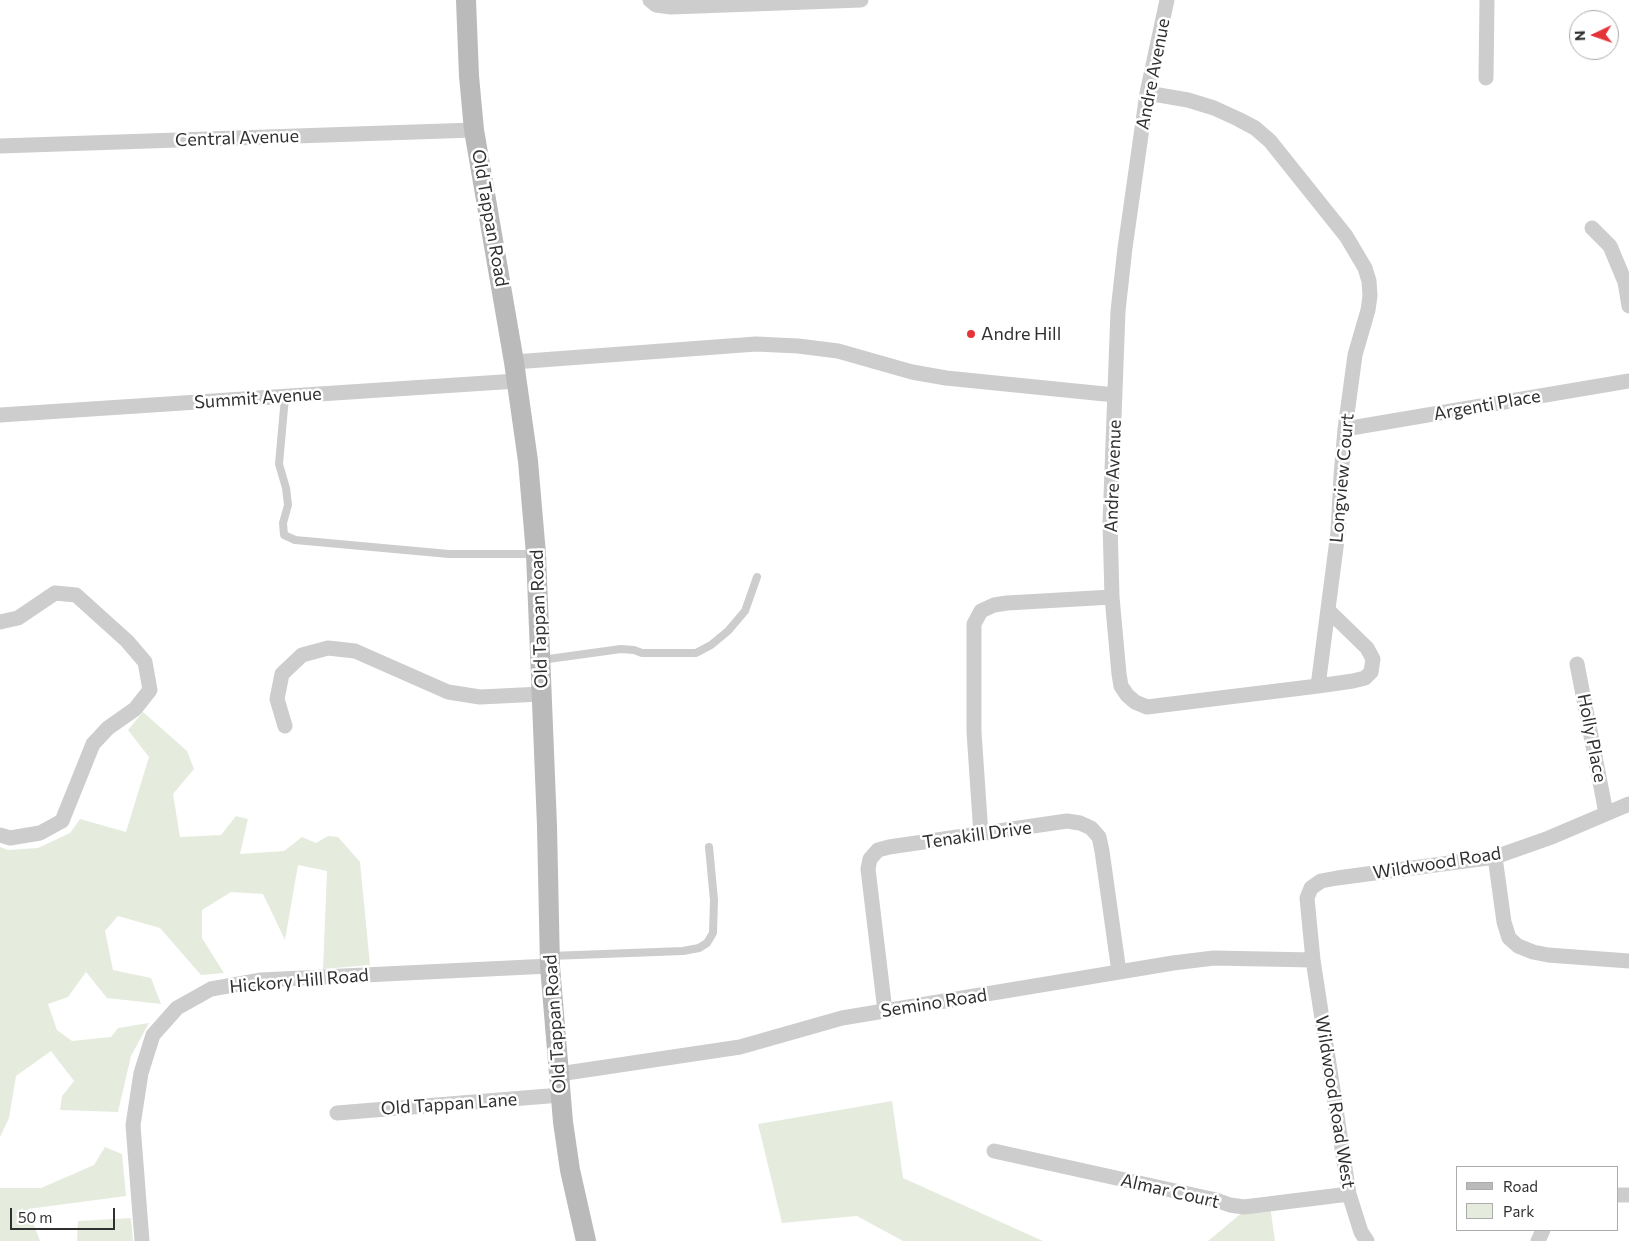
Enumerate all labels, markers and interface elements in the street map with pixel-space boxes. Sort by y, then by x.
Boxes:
north arrow [1569,10,1619,60]
street label: Andre Avenue [1132,16,1174,132]
text: N [1571,30,1588,41]
street label: Central Avenue [175,125,299,151]
street label: Old Tappan Road [467,148,513,288]
place label: Andre Hill [981,323,1061,345]
marker: Andre Hill [965,328,977,340]
street label: Summit Avenue [194,383,322,413]
street label: Argenti Place [1432,385,1542,425]
street label: Longview Court [1326,412,1358,544]
street label: Andre Avenue [1100,419,1126,533]
street label: Old Tappan Road [526,549,552,689]
street label: Holly Place [1573,692,1611,784]
street label: Tenakill Drive [921,817,1033,853]
street label: Wildwood Road [1371,842,1503,884]
street label: Old Tappan Road [539,954,571,1094]
street label: Hickory Hill Road [228,964,370,998]
street label: Semino Road [880,984,988,1022]
street label: Wildwood Road West [1311,1014,1359,1190]
street label: Old Tappan Lane [380,1088,518,1120]
legend [1456,1166,1619,1231]
street label: Almar Court [1119,1169,1221,1213]
text: Road [1503,1177,1538,1195]
scale bar [12,1198,118,1230]
text: Park [1503,1202,1534,1220]
text: 50 m [18,1208,52,1226]

